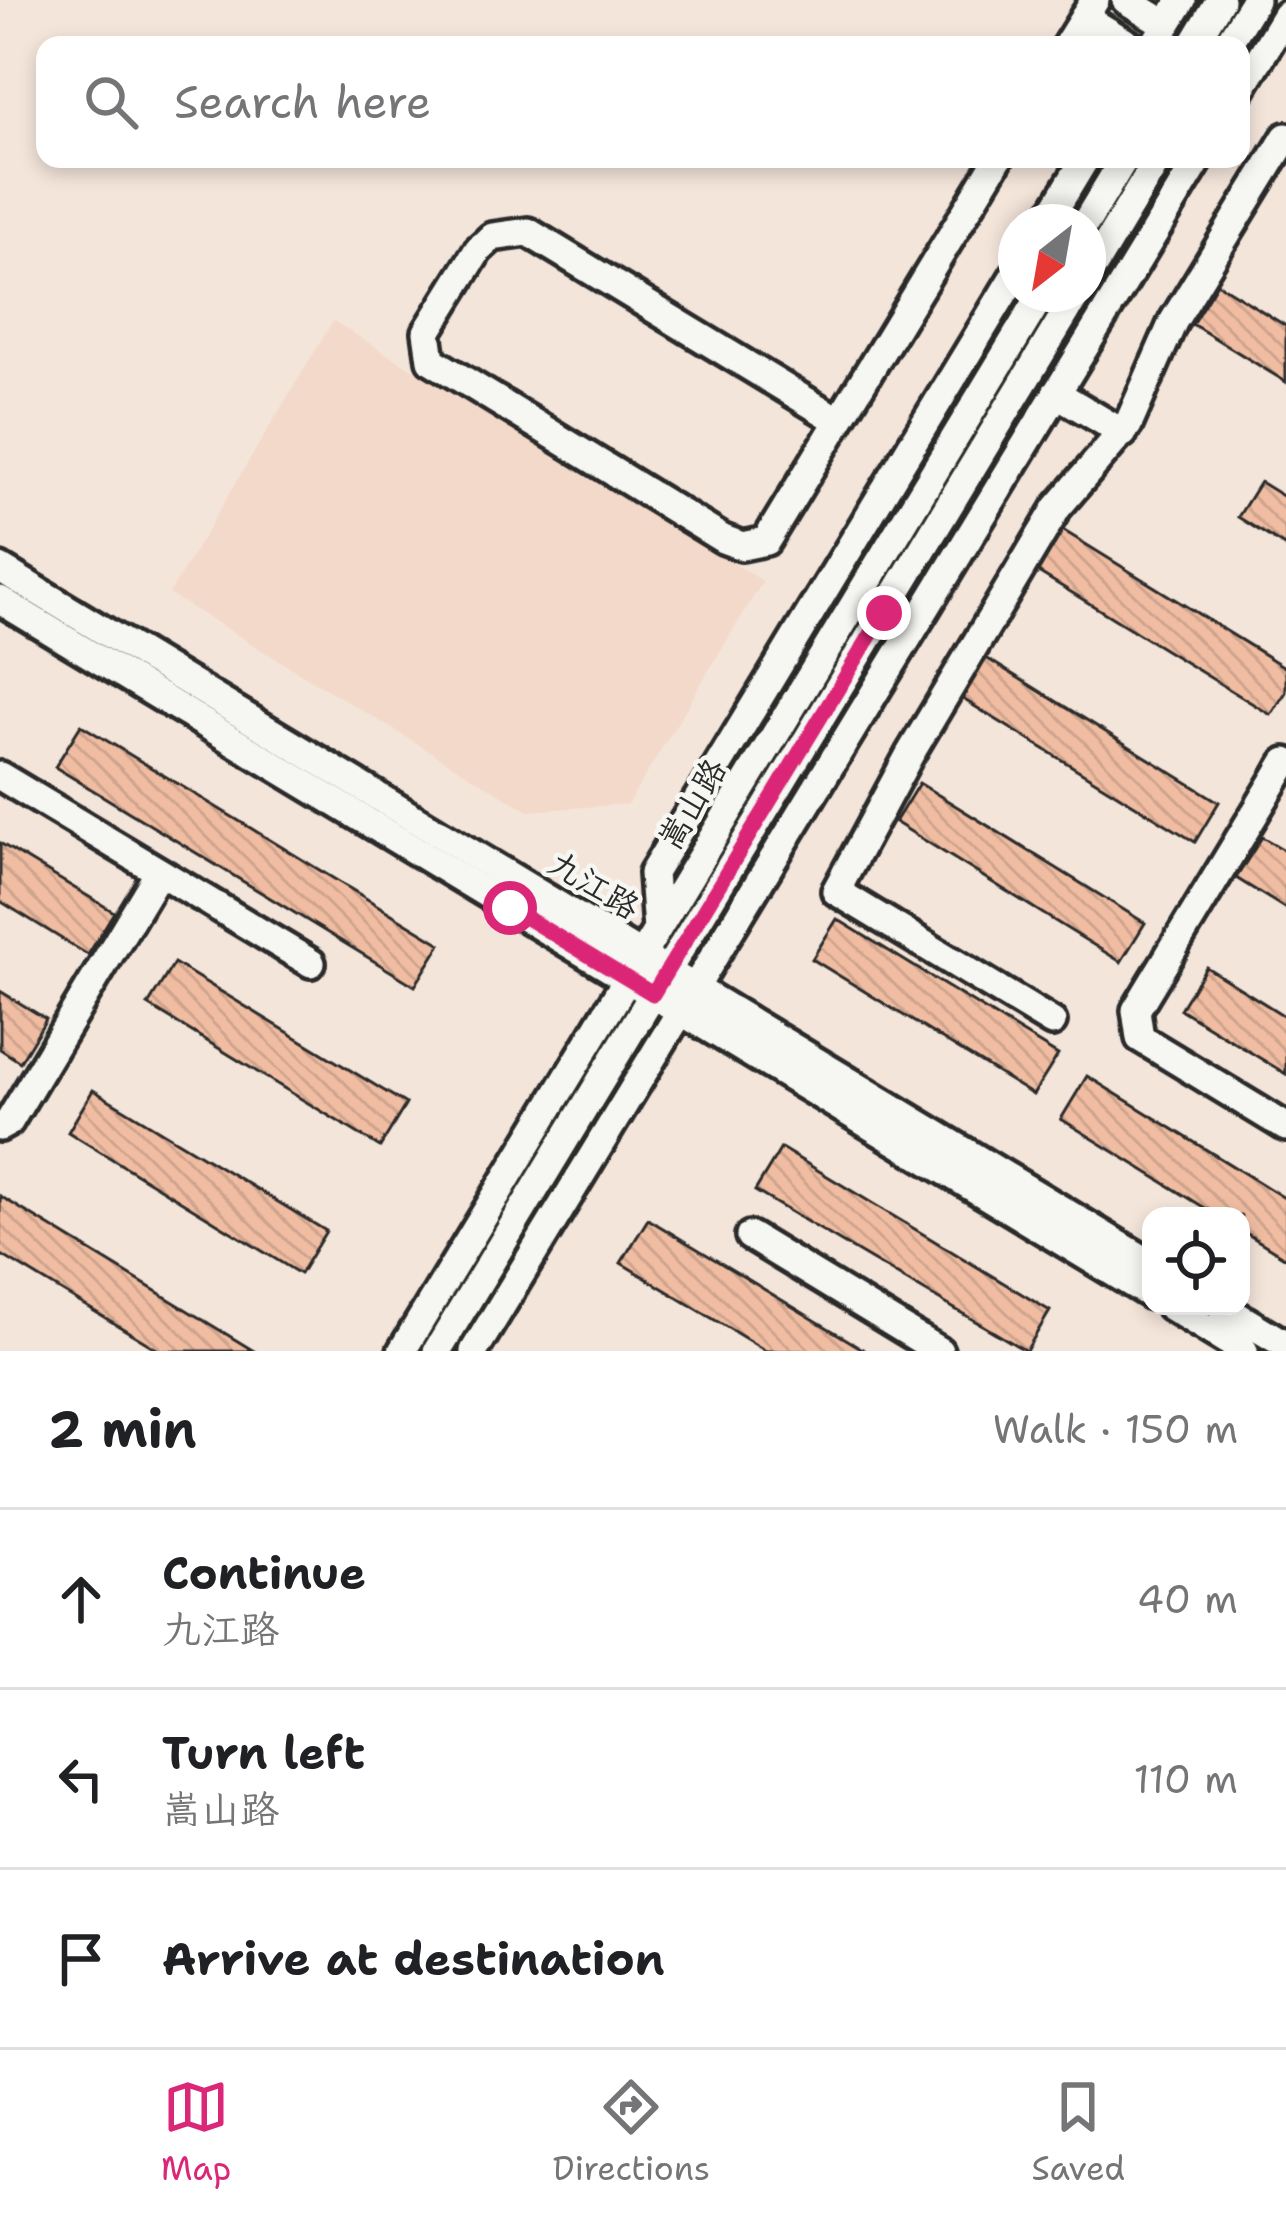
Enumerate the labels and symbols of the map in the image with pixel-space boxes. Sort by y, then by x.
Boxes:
north arrow [998,204,1106,312]
route end [857,586,911,640]
street label: 嵩山路 [647,750,737,858]
street label: 九江路 [540,840,648,930]
route start [483,881,537,935]

